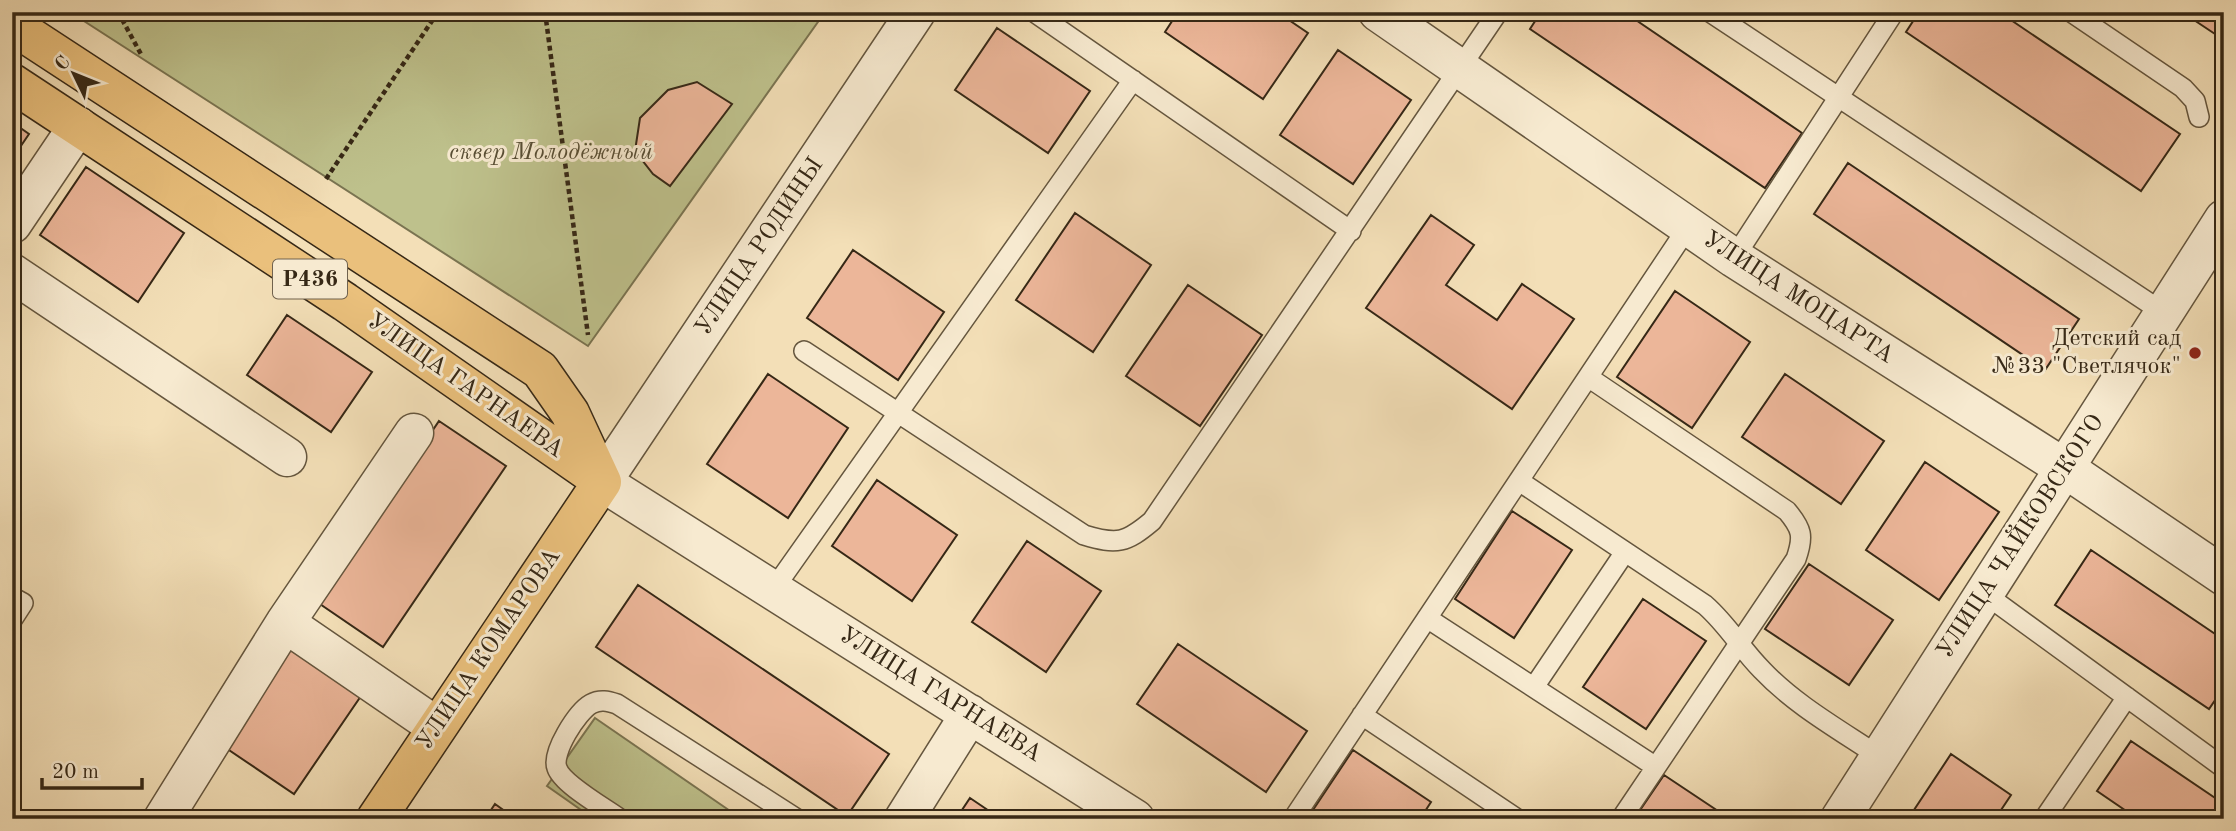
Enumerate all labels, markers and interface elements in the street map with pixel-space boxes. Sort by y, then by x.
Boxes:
north arrow [38,38,108,108]
text: С [52,53,75,75]
park label: сквер Молодёжный [449,141,653,165]
street label: УЛИЦА РОДИНЫ [692,154,828,340]
street label: УЛИЦА МОЦАРТА [1698,227,1898,369]
road number: P436 [273,260,347,298]
street label: УЛИЦА ГАРНАЕВА [362,309,568,463]
place label: Детский сад №33 "Светлячок" [1992,327,2181,379]
marker: Детский сад №33 "Светлячок" [2187,345,2203,361]
street label: УЛИЦА ЧАЙКОВСКОГО [1929,408,2109,663]
street label: УЛИЦА КОМАРОВА [413,545,565,755]
street label: УЛИЦА ГАРНАЕВА [834,623,1046,767]
scale bar [42,747,142,791]
text: 20 m [52,762,99,783]

